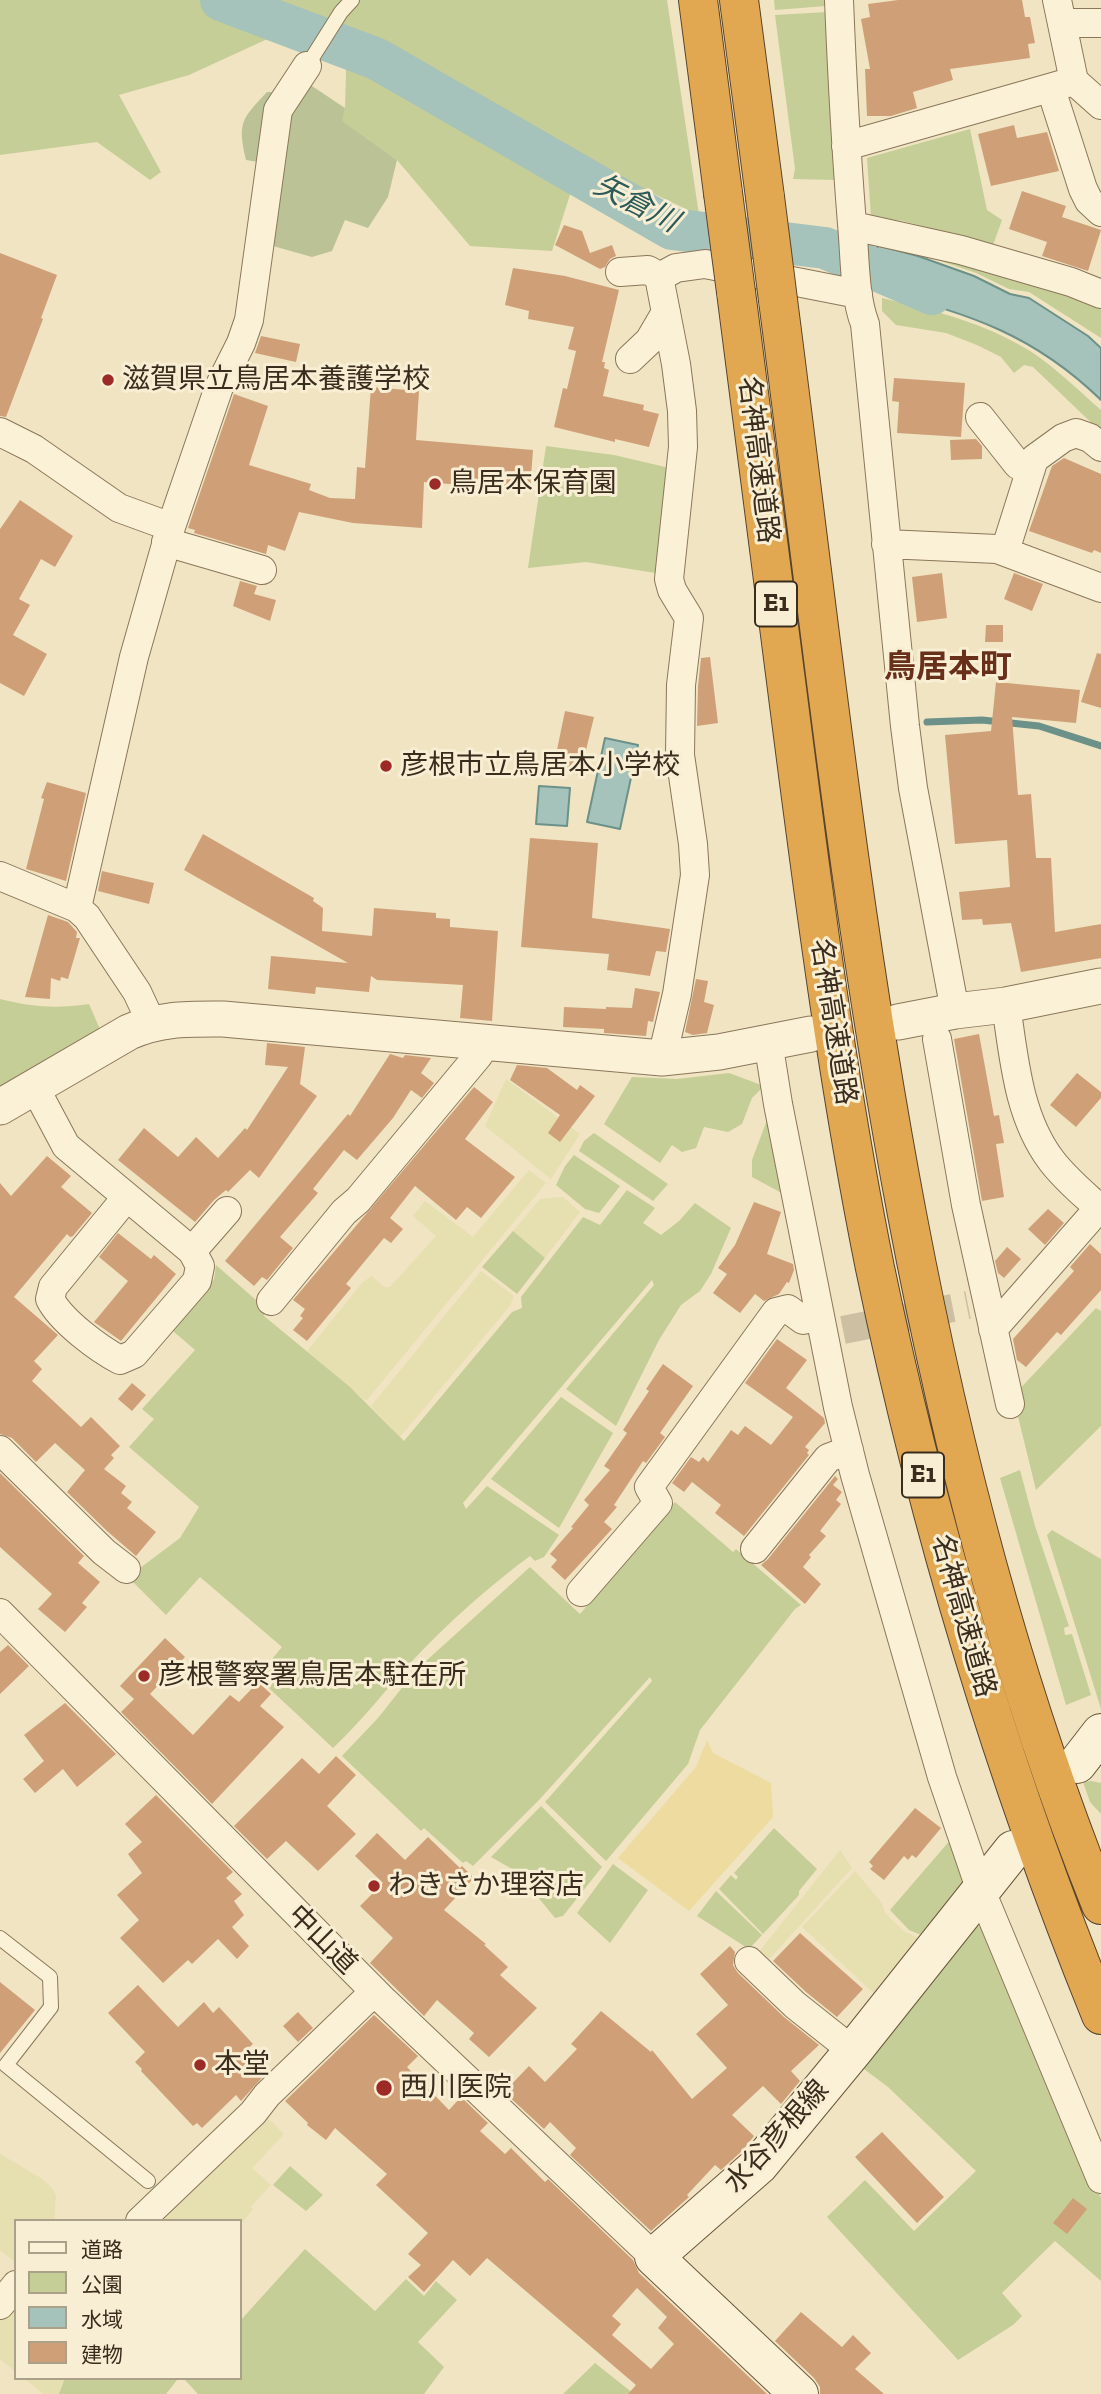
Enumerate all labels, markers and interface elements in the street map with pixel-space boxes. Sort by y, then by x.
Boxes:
water label: 矢倉川 [588,168,684,240]
place label: 滋賀県立鳥居本養護学校 [122,363,430,397]
marker: 滋賀県立鳥居本養護学校 [100,372,116,388]
street label: 名神高速道路 [731,375,785,545]
place label: 鳥居本保育園 [449,467,617,501]
marker: 鳥居本保育園 [427,476,443,492]
road number: E1 [755,582,797,626]
district label: 鳥居本町 [884,649,1012,687]
place label: 彦根市立鳥居本小学校 [400,749,680,783]
marker: 彦根市立鳥居本小学校 [378,758,394,774]
street label: 名神高速道路 [803,936,863,1108]
road number: E1 [902,1452,944,1498]
street label: 名神高速道路 [924,1531,1002,1701]
place label: 彦根警察署鳥居本駐在所 [158,1659,466,1693]
marker: 彦根警察署鳥居本駐在所 [136,1668,152,1684]
place label: わきさか理容店 [388,1869,584,1903]
marker: わきさか理容店 [366,1878,382,1894]
street label: 中山道 [280,1898,364,1982]
place label: 本堂 [214,2048,270,2082]
marker: 本堂 [192,2057,208,2073]
place label: 西川医院 [400,2071,512,2105]
street label: 水谷彦根線 [718,2074,836,2200]
marker: 西川医院 [374,2078,394,2098]
legend [14,2219,242,2380]
text: 道路 [81,2237,123,2262]
text: 公園 [81,2272,123,2297]
text: 水域 [81,2307,123,2332]
text: 建物 [81,2342,123,2367]

